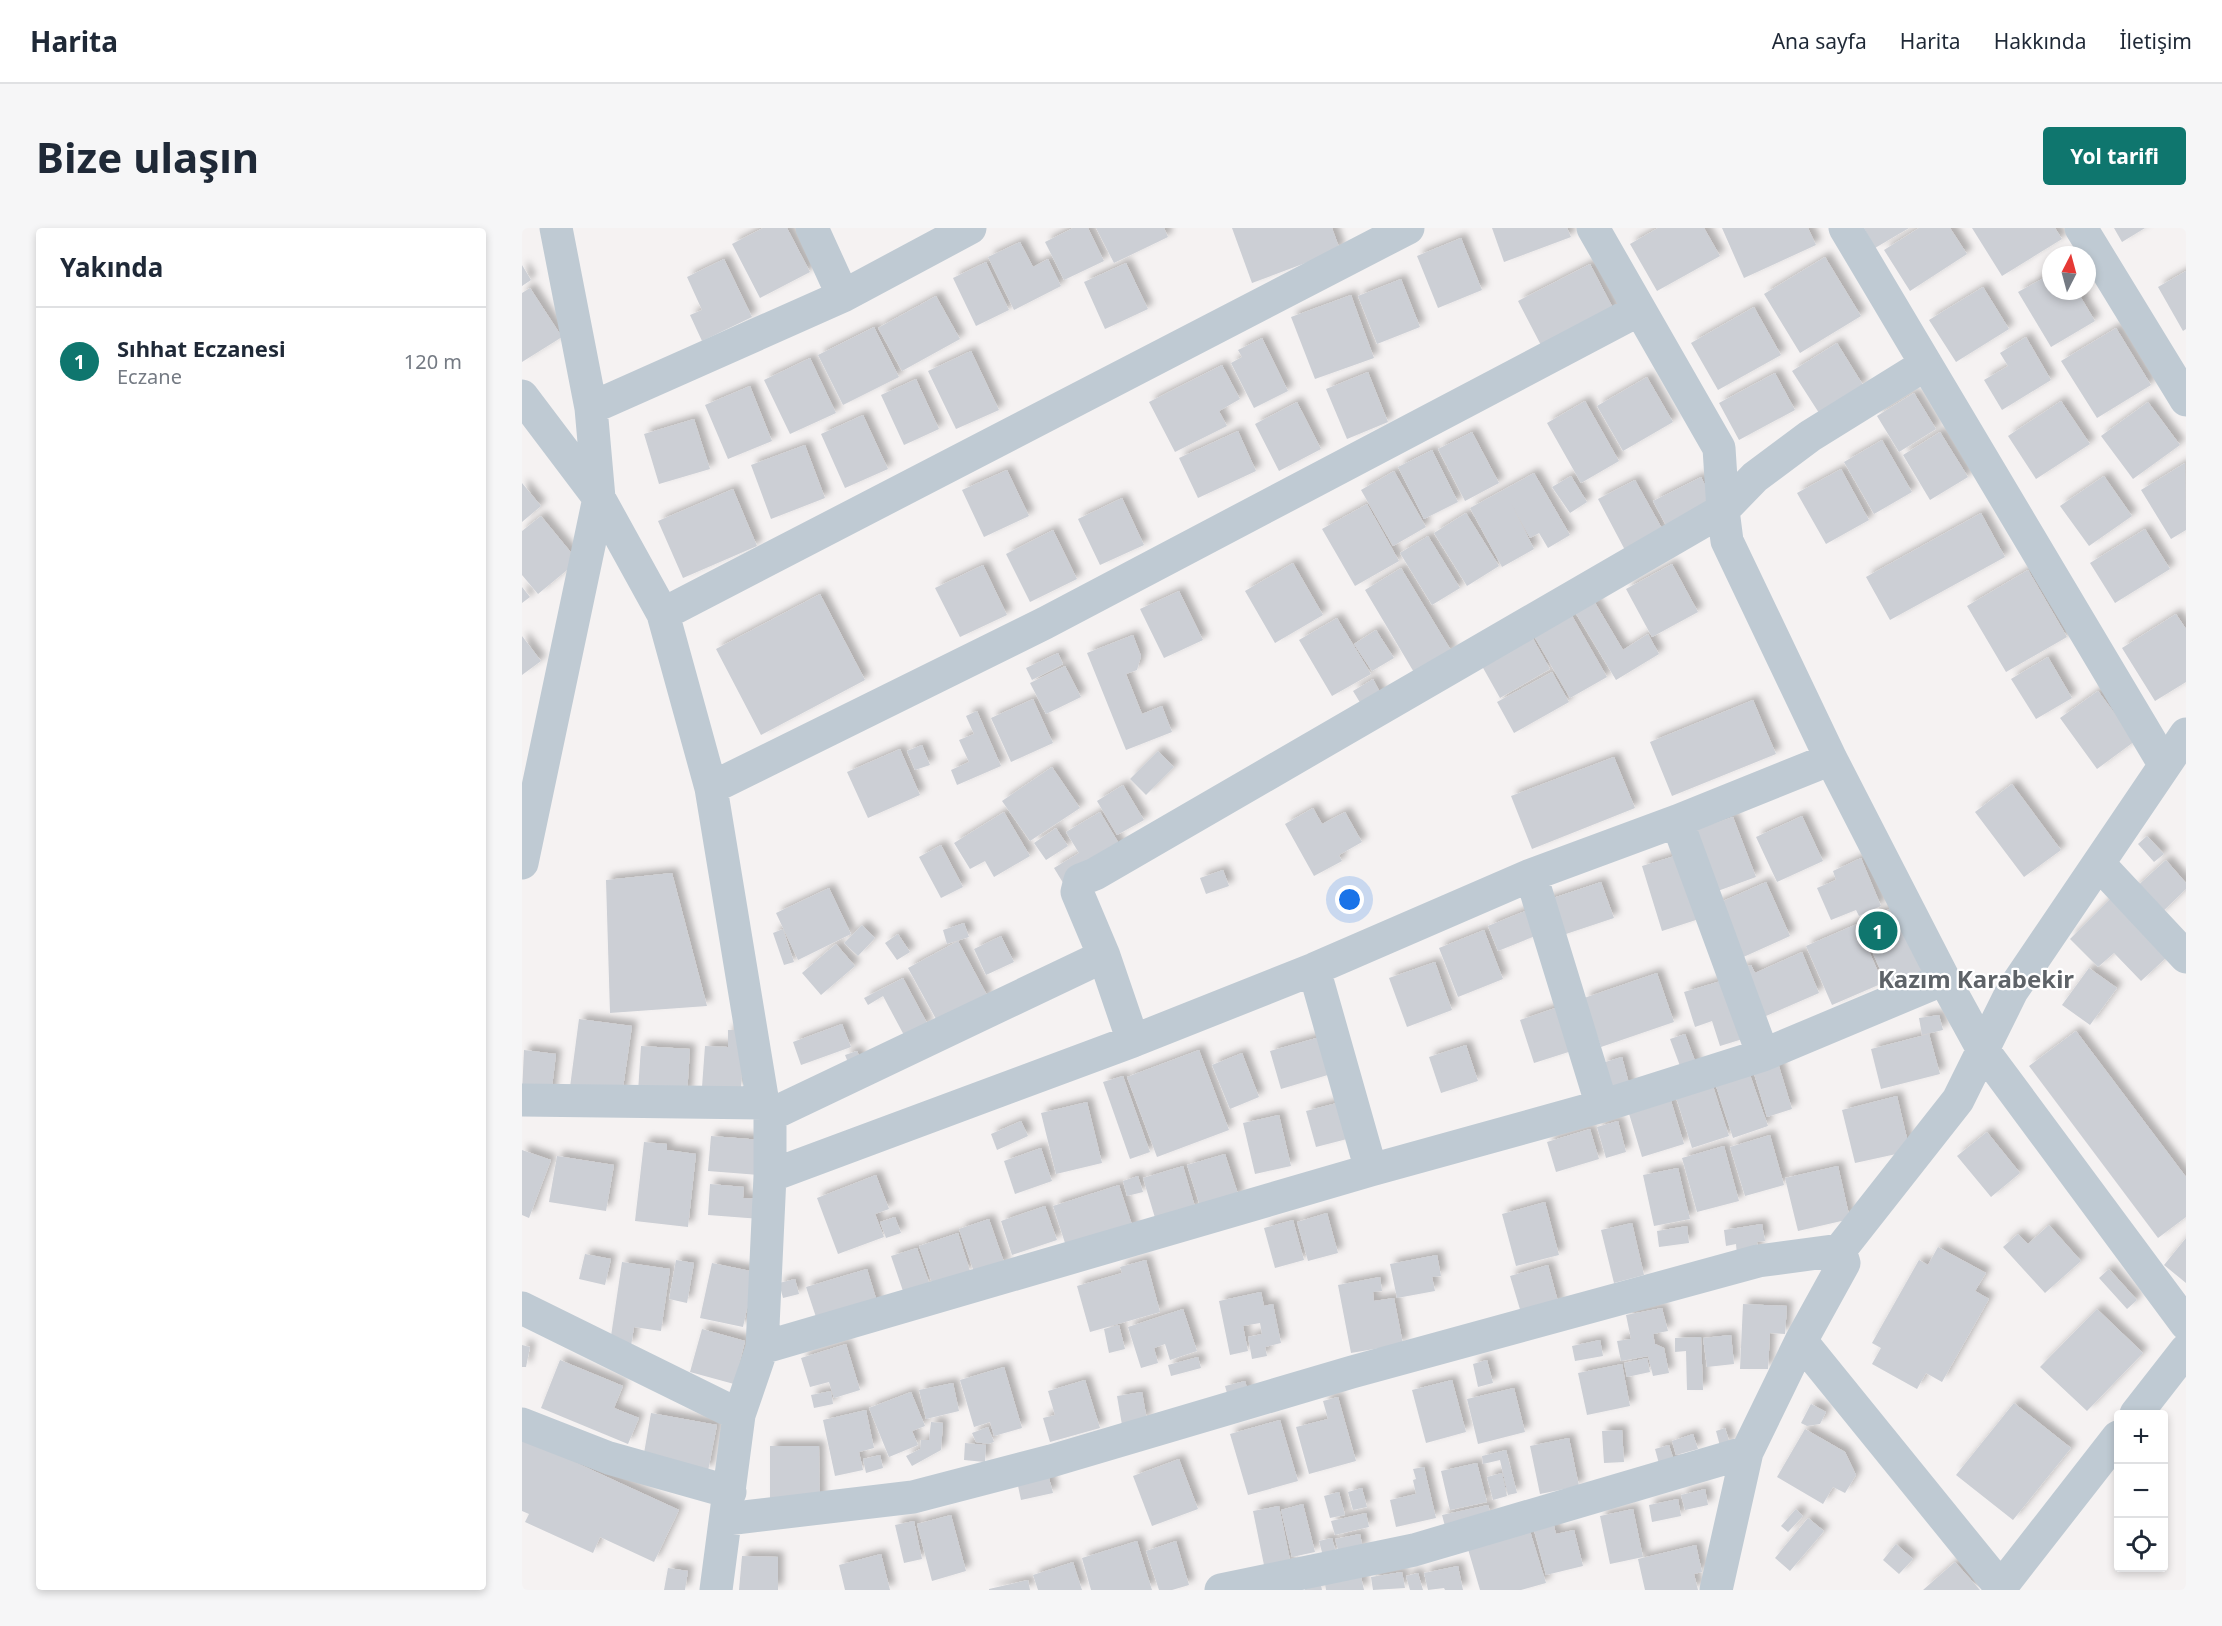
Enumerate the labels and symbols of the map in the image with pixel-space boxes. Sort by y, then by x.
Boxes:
north arrow [2042,246,2096,300]
your location [1335,885,1364,914]
pin: 1 [1858,908,1898,954]
district label: Kazım Karabekir [1878,962,2074,995]

